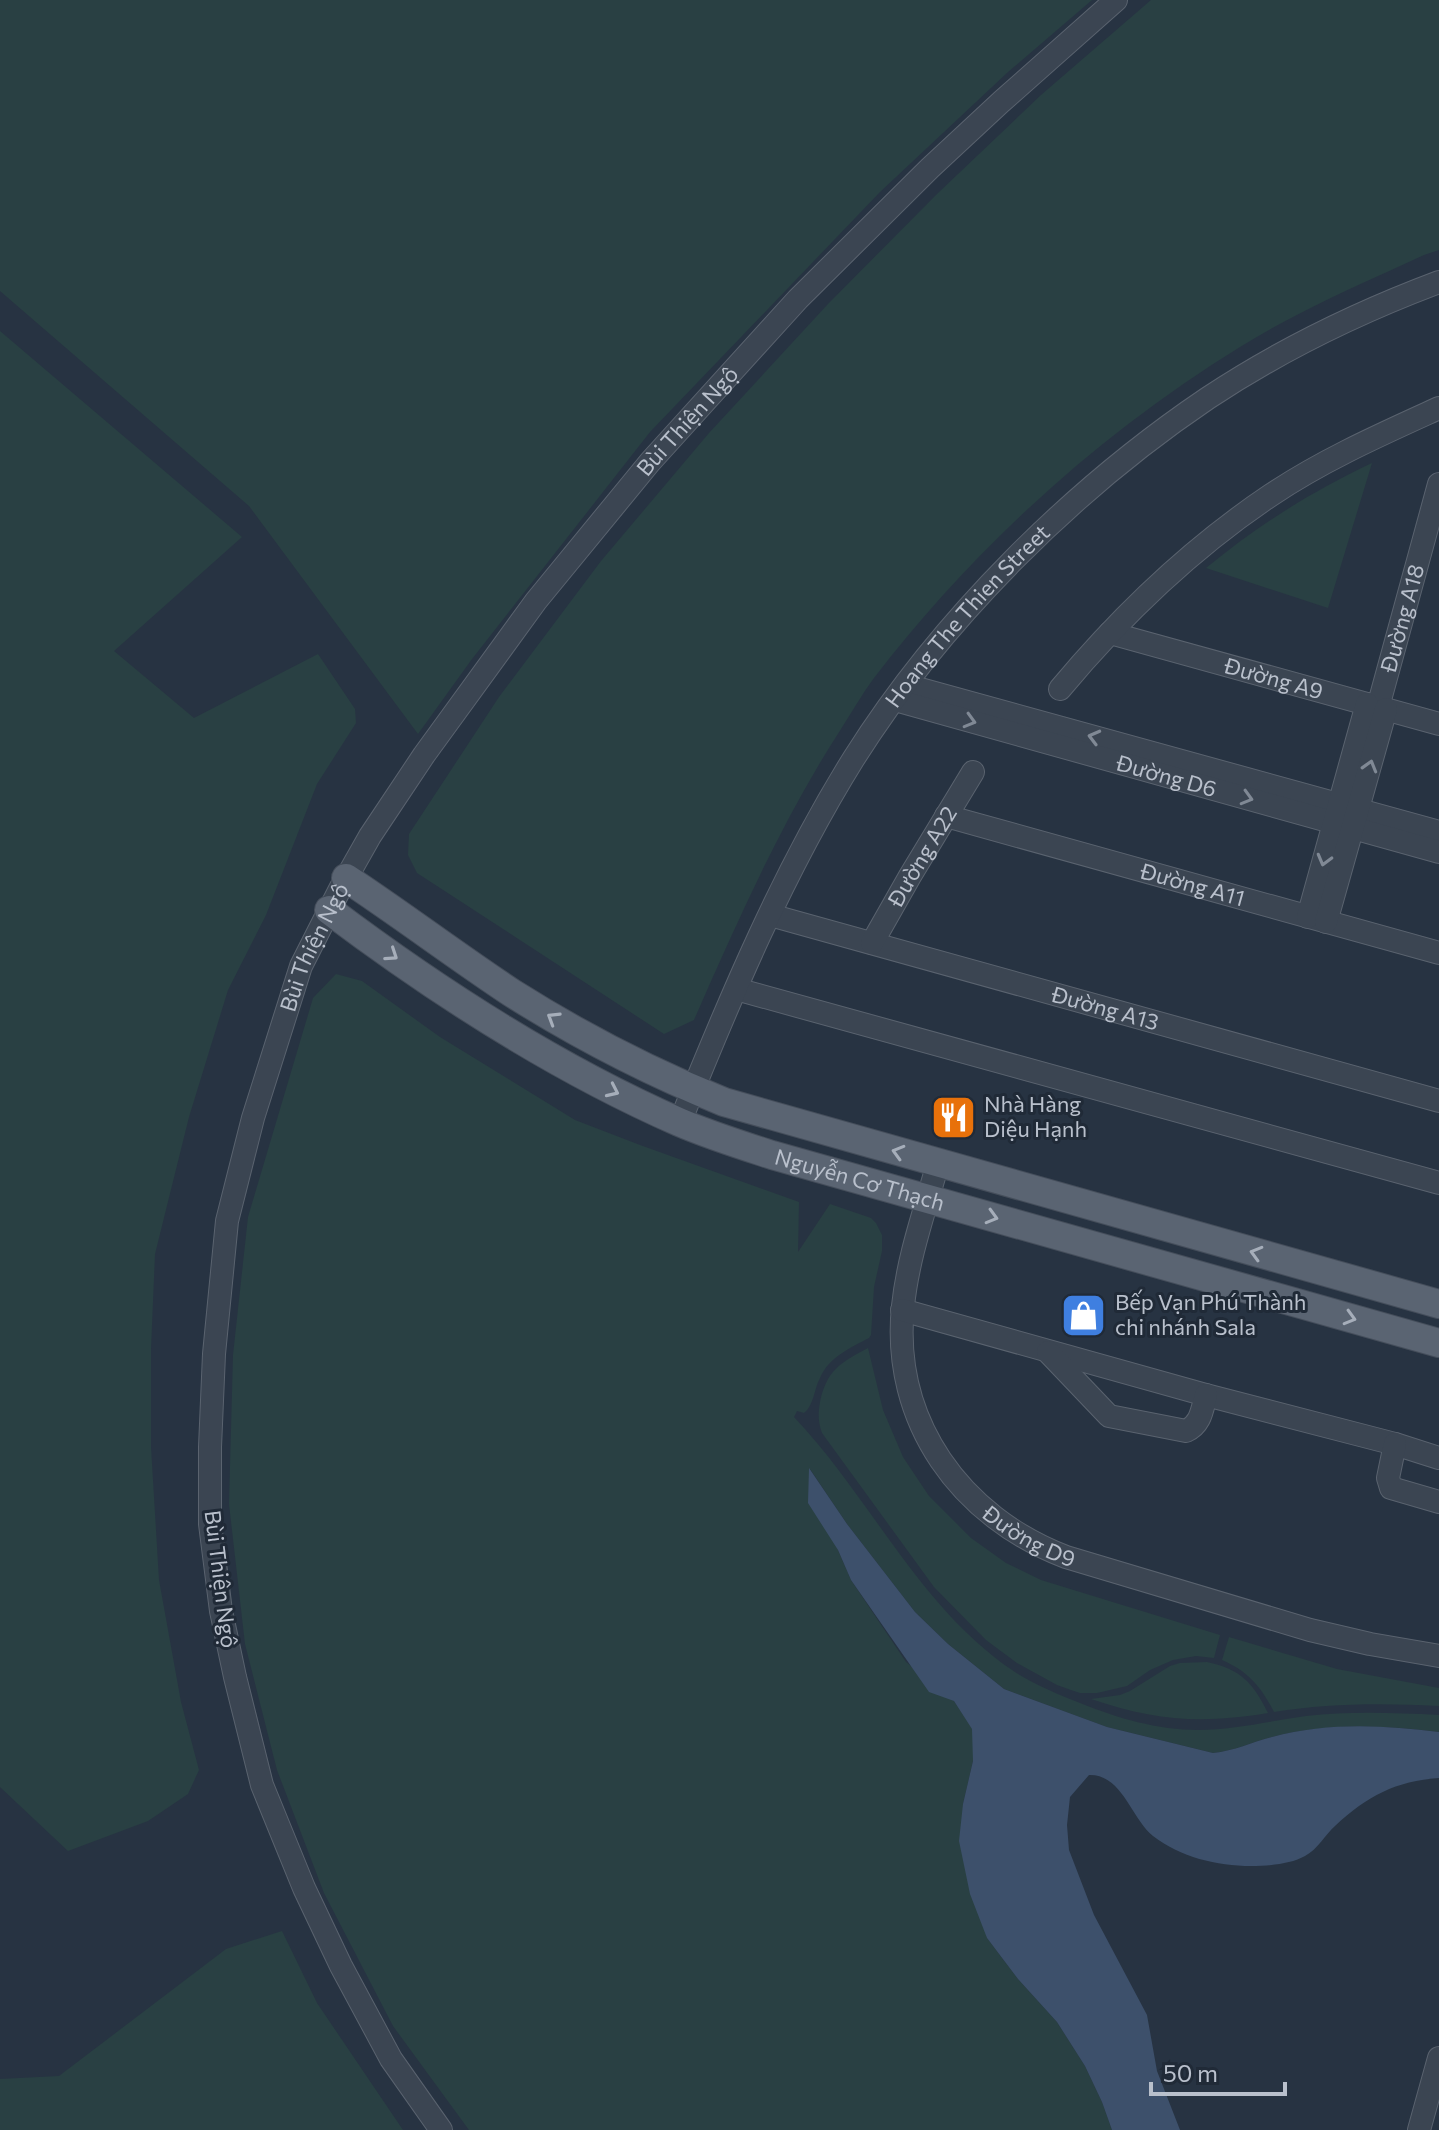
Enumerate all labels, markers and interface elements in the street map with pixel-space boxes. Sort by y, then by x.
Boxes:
street label: Bùi Thiện Ngộ [630,360,743,481]
street label: Hoang The Thien Street [879,518,1055,712]
street label: Đường A18 [1374,561,1429,676]
street label: Đường A9 [1221,651,1326,704]
one-way arrow [963,712,977,728]
one-way arrow [1087,729,1101,746]
street label: Đường D6 [1113,748,1220,802]
one-way arrow [1361,759,1377,773]
one-way arrow [1240,789,1254,806]
street label: Đường A22 [881,801,962,912]
one-way arrow [1317,853,1333,867]
street label: Đường A11 [1137,856,1248,911]
street label: Bùi Thiện Ngộ [273,878,354,1015]
one-way arrow [384,945,398,960]
street label: Đường A13 [1048,980,1162,1035]
one-way arrow [547,1012,562,1027]
one-way arrow [605,1081,620,1097]
place label: Nhà Hàng Diệu Hạnh [984,1090,1087,1142]
restaurant icon: Nhà Hàng Diệu Hạnh [929,1093,977,1141]
street label: Nguyễn Cơ Thạch [772,1142,948,1216]
one-way arrow [891,1145,905,1162]
one-way arrow [985,1208,998,1224]
one-way arrow [1250,1246,1264,1262]
place label: Bếp Vạn Phú Thành chi nhánh Sala [1115,1288,1306,1340]
shop icon: Bếp Vạn Phú Thành chi nhánh Sala [1060,1291,1108,1339]
one-way arrow [1343,1308,1357,1325]
street label: Đường D9 [977,1499,1079,1572]
street label: Bùi Thiện Ngộ [200,1509,243,1649]
scale bar [1151,2046,1285,2096]
text: 50 m [1163,2058,1218,2087]

